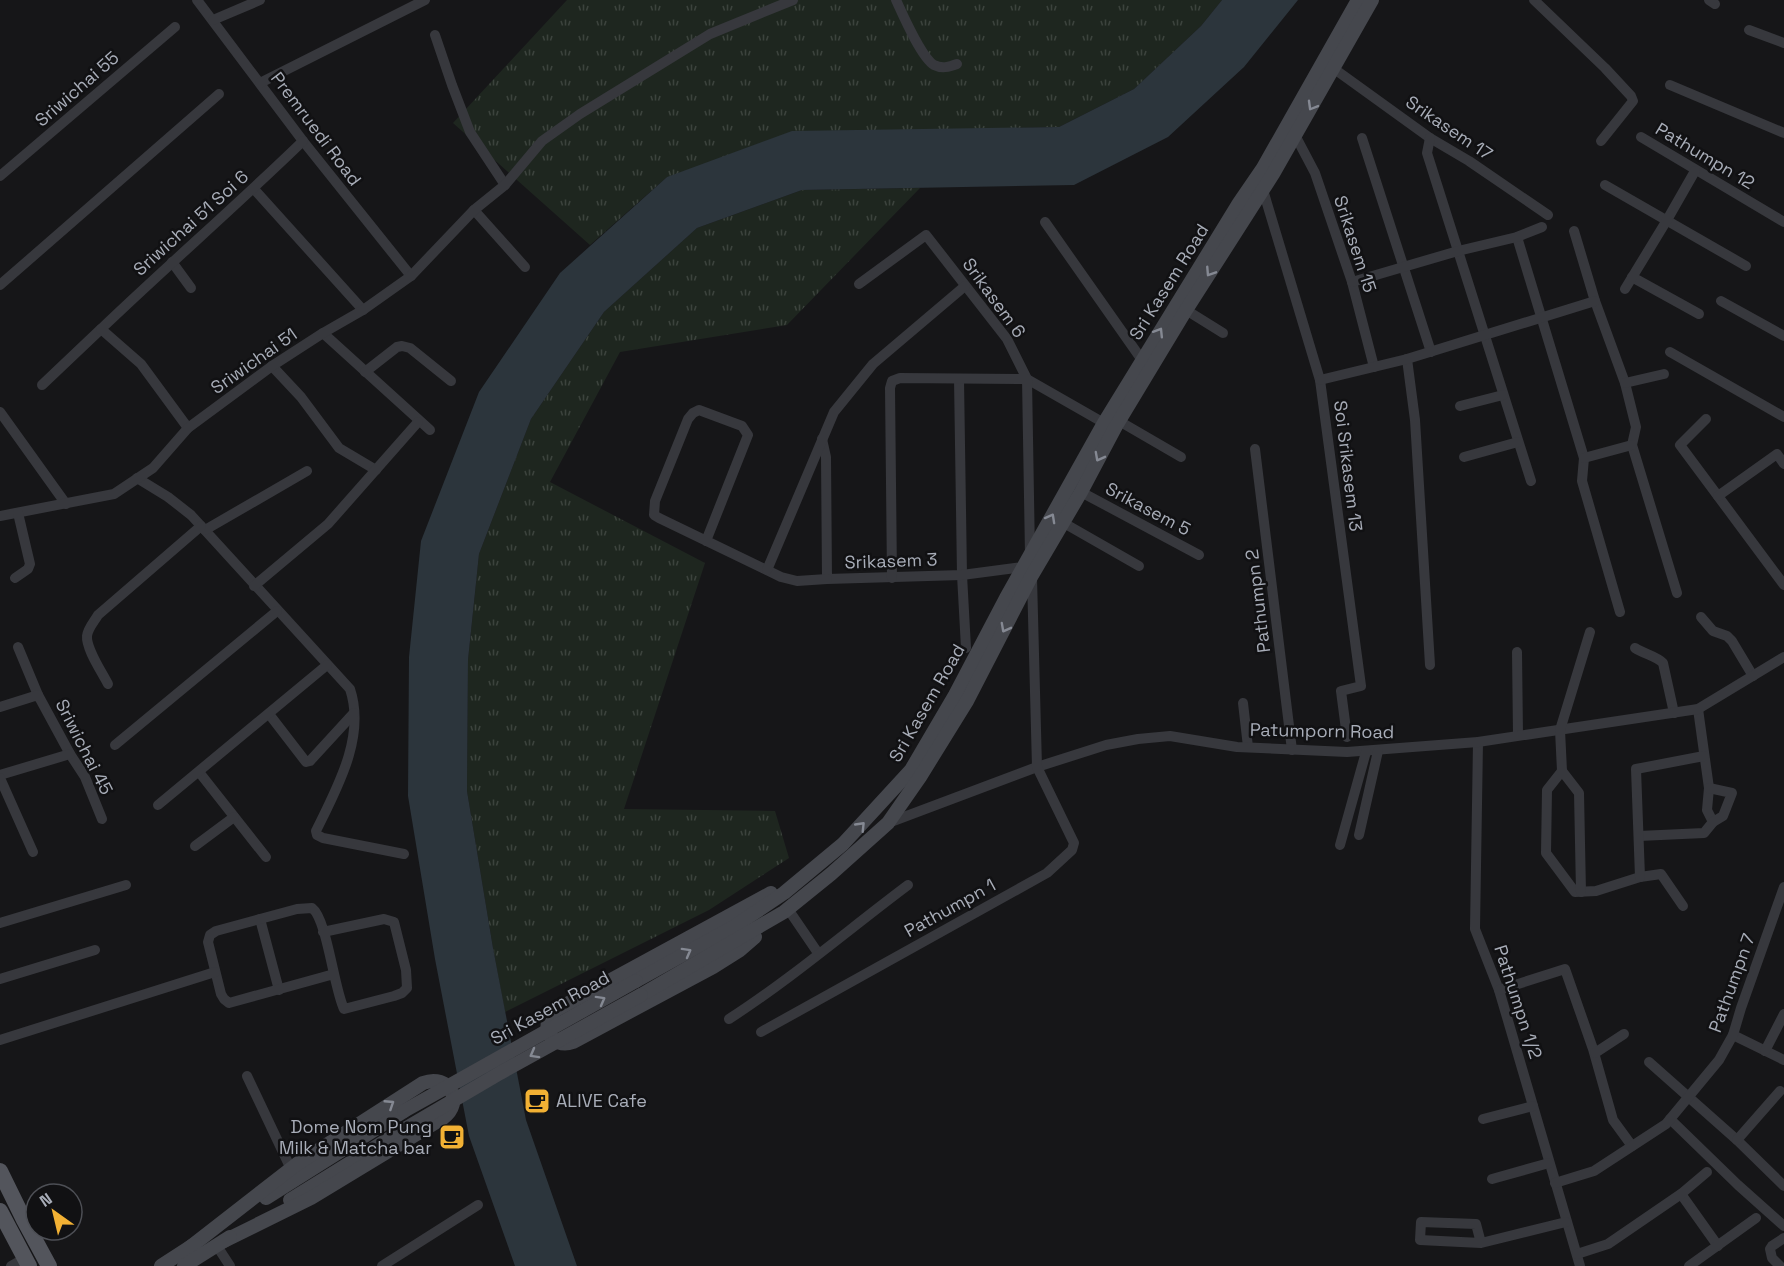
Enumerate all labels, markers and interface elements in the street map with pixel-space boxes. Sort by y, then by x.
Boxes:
street label: Sriwichai 55 [30,46,123,131]
street label: Premruedi Road [266,67,367,190]
street label: Srikasem 17 [1401,90,1497,165]
one-way arrow [1308,100,1319,110]
street label: Pathumpn 12 [1651,117,1759,194]
street label: Sriwichai 51 Soi 6 [128,165,253,280]
street label: Srikasem 15 [1329,192,1382,295]
street label: Sri Kasem Road [1124,219,1213,344]
street label: Srikasem 6 [958,253,1031,342]
one-way arrow [1206,266,1218,276]
street label: Sriwichai 51 [206,322,301,399]
one-way arrow [1152,328,1164,338]
street label: Soi Srikasem 13 [1329,399,1368,533]
one-way arrow [1095,451,1106,462]
street label: Srikasem 5 [1102,477,1195,541]
one-way arrow [1044,514,1055,525]
street label: Srikasem 3 [844,547,938,574]
street label: Pathumpn 2 [1240,548,1275,654]
one-way arrow [1001,622,1012,632]
street label: Sri Kasem Road [883,640,970,766]
street label: Sriwichai 45 [51,695,118,798]
street label: Patumporn Road [1250,718,1394,743]
one-way arrow [853,822,864,833]
street label: Pathumpn 1 [900,873,999,942]
street label: Pathumpn 7 [1703,930,1760,1035]
street label: Pathumpn 1/2 [1489,942,1548,1062]
one-way arrow [681,948,691,959]
street label: Sri Kasem Road [486,965,613,1050]
one-way arrow [595,996,605,1007]
one-way arrow [530,1047,541,1058]
cafe icon: ALIVE Cafe [522,1086,552,1116]
place label: ALIVE Cafe [556,1089,647,1112]
one-way arrow [384,1101,395,1112]
place label: Dome Nom Pung Milk & Matcha bar [279,1115,432,1159]
cafe icon: Dome Nom Pung Milk & Matcha bar [437,1122,467,1152]
north arrow [24,1182,84,1242]
text: N [36,1188,56,1212]

